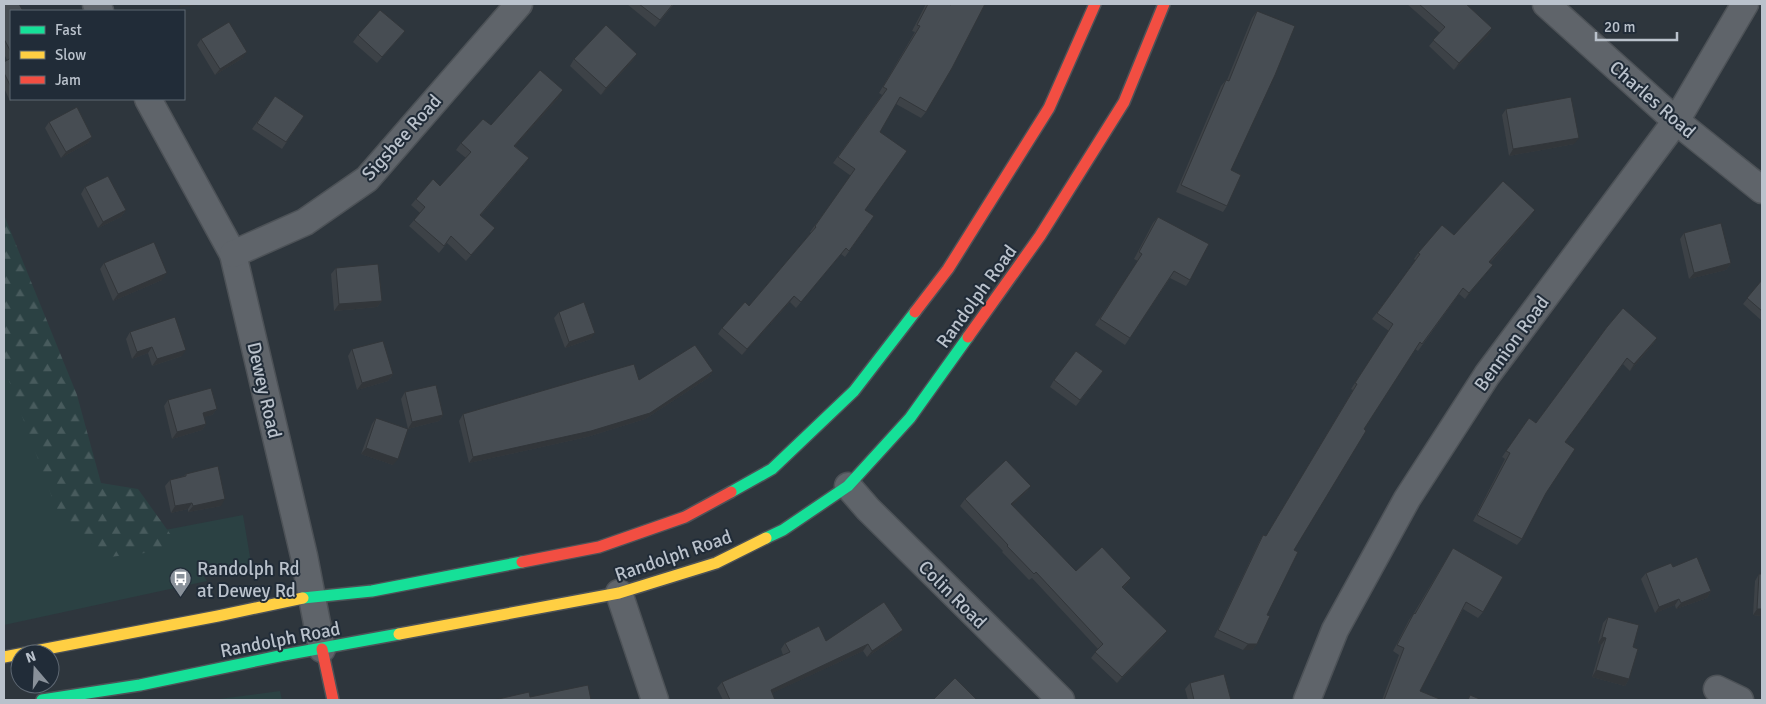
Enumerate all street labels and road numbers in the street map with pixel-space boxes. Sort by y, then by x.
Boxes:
street label: Charles Road [1604,56,1700,144]
street label: Sigsbee Road [357,90,447,186]
street label: Randolph Road [931,240,1022,353]
street label: Bennion Road [1469,291,1554,396]
street label: Dewey Road [241,340,287,441]
street label: Randolph Road [612,525,735,587]
street label: Colin Road [913,555,992,634]
street label: Randolph Road [218,617,342,663]

